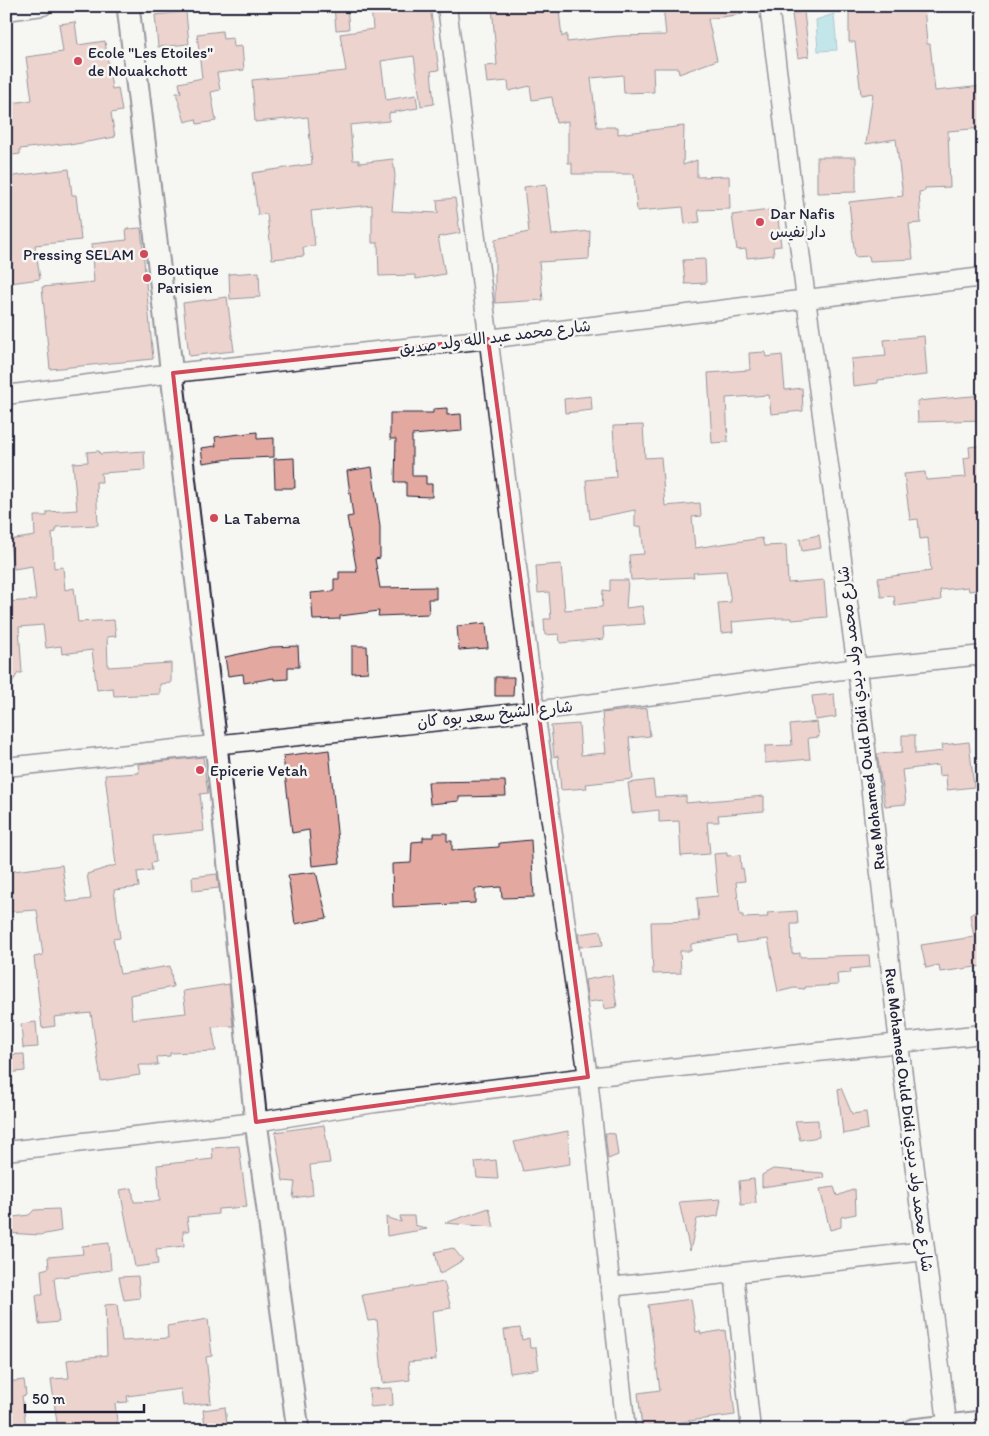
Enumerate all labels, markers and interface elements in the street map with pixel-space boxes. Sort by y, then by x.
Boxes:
place label: Ecole "Les Etoiles" de Nouakchott [88,43,213,80]
marker: Ecole "Les Etoiles" de Nouakchott [72,55,84,67]
place label: Dar Nafis دار نفيس [770,204,835,241]
marker: Dar Nafis دار نفيس [754,216,766,228]
place label: Pressing SELAM [23,245,134,264]
marker: Pressing SELAM [138,248,150,260]
place label: Boutique Parisien [157,260,219,297]
marker: Boutique Parisien [141,272,153,284]
street label: شارع محمد عبد الله ولد صديق [398,316,592,360]
place label: La Taberna [224,509,301,528]
marker: La Taberna [208,512,220,524]
street label: Rue Mohamed Ould Didi شارع محمد ولد ديدي [833,565,891,871]
street label: شارع الشيخ سعد بوه كان [416,696,574,734]
place label: Epicerie Vetah [210,761,307,780]
marker: Epicerie Vetah [194,764,206,776]
street label: Rue Mohamed Ould Didi شارع محمد ولد ديدي [879,967,937,1273]
scale bar [25,1381,144,1413]
text: 50 m [32,1390,65,1408]

